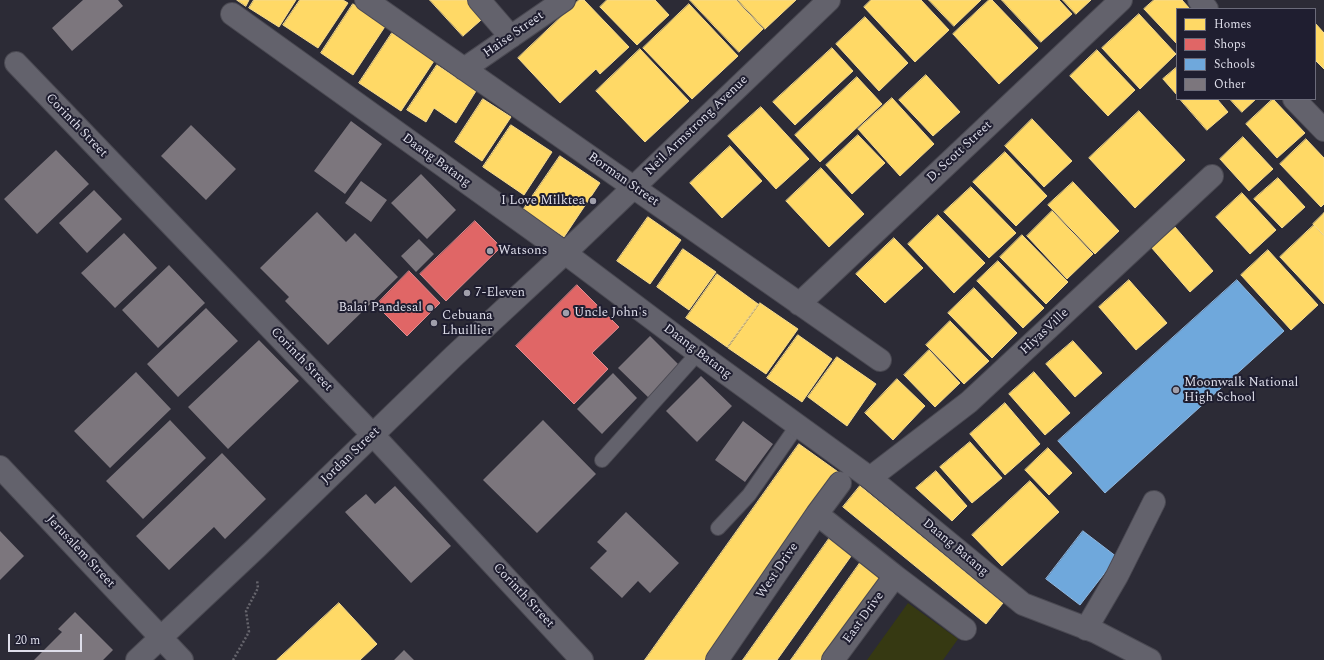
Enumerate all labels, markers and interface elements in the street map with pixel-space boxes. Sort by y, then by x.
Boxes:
street label: Haise Street [481,8,547,62]
legend [1176,8,1316,100]
text: Homes [1214,15,1252,34]
text: Shops [1214,35,1246,54]
text: Schools [1214,55,1255,74]
street label: Neil Armstrong Avenue [642,73,752,179]
text: Other [1214,75,1246,94]
street label: Corinth Street [42,91,110,161]
street label: D. Scott Street [924,118,996,186]
street label: Daang Batang [399,131,473,191]
street label: Borman Street [584,150,662,210]
place label: I Love Milktea [501,193,585,209]
marker: I Love Milktea [588,196,598,206]
place label: Watsons [498,243,547,259]
marker: Watsons [485,246,495,256]
place label: 7-Eleven [475,285,525,301]
marker: 7-Eleven [462,288,472,298]
place label: Balai Pandesal [338,300,422,316]
marker: Balai Pandesal [425,303,435,313]
place label: Uncle John's [574,305,647,321]
street label: HiyasVille [1018,306,1072,358]
place label: Cebuana Lhuillier [442,308,493,339]
marker: Uncle John's [561,308,571,318]
marker: Cebuana Lhuillier [429,318,439,328]
street label: Daang Batang [660,321,734,383]
street label: Corinth Street [267,325,335,395]
place label: Moonwalk National High School [1184,375,1298,406]
marker: Moonwalk National High School [1171,385,1181,395]
street label: Jordan Street [318,424,384,488]
street label: Jerusalem Street [42,512,118,592]
street label: Daang Batang [919,516,991,580]
street label: West Drive [754,540,802,602]
street label: Corinth Street [489,560,557,632]
street label: East Drive [840,589,888,647]
scale bar [10,626,84,652]
text: 20 m [15,631,40,650]

